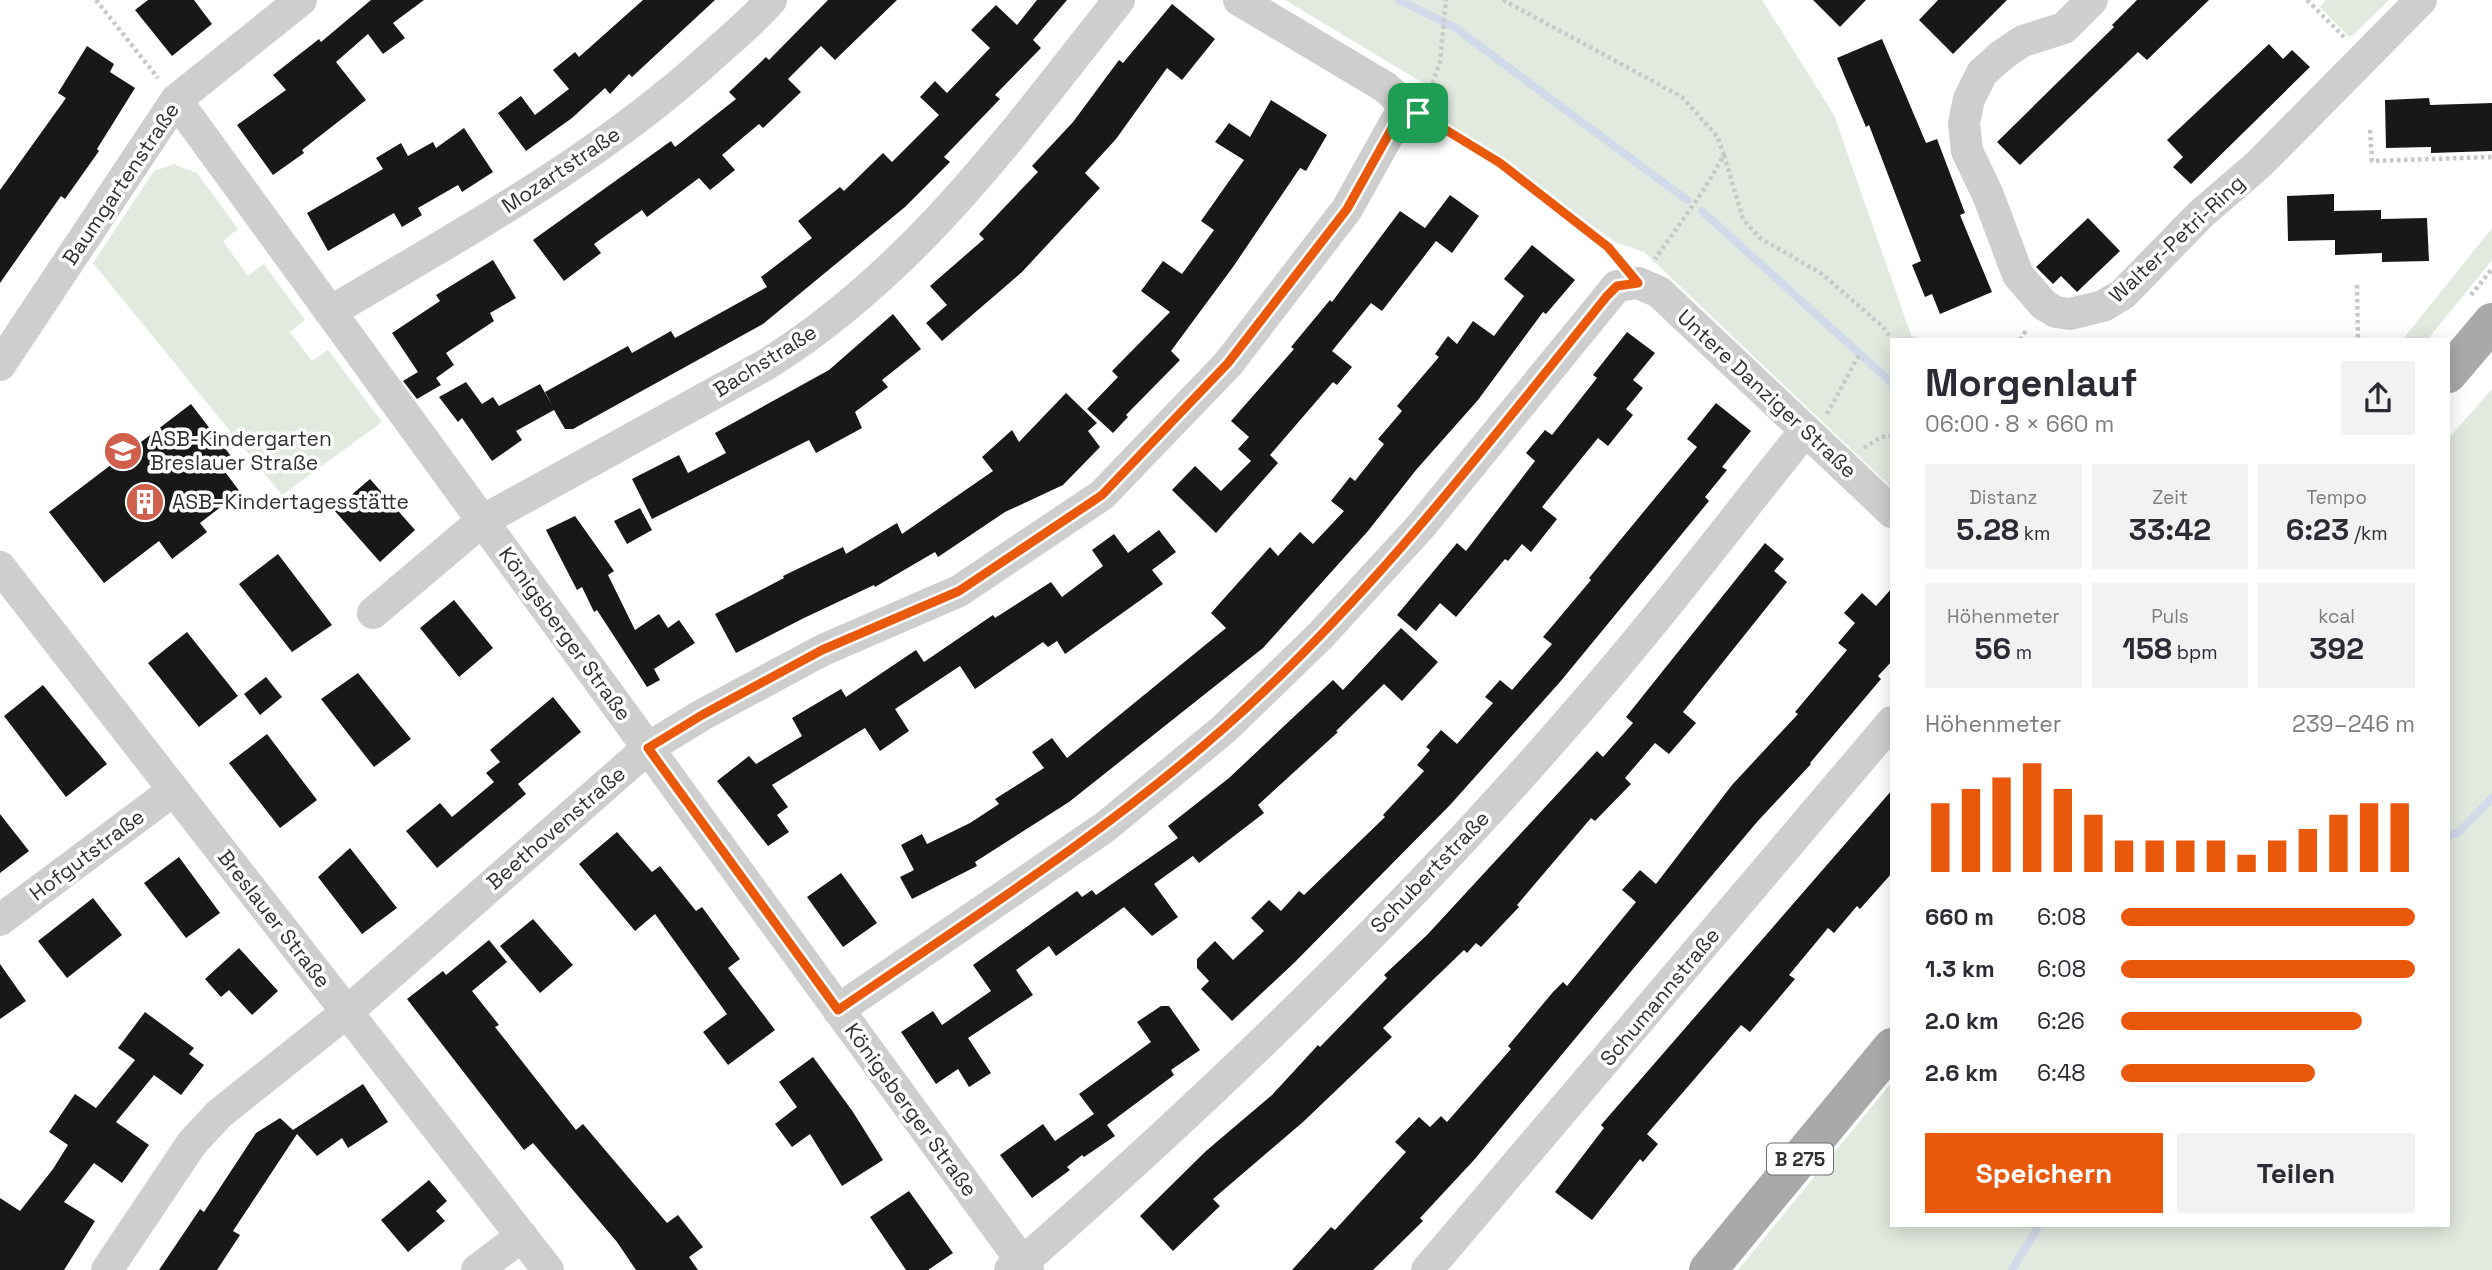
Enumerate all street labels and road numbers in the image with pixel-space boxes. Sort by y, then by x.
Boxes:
street label: Baumgartenstraße [56,97,185,270]
street label: Mozartstraße [496,120,625,219]
street label: Walter-Petri-Ring [2103,169,2250,308]
street label: Untere Danziger Straße [1672,303,1863,484]
street label: Bachstraße [708,318,821,403]
street label: Königsberger Straße [493,541,638,726]
street label: Beethovenstraße [481,760,631,895]
street label: Hofgutstraße [24,803,149,907]
street label: Schubertstraße [1364,805,1495,939]
street label: Breslauer Straße [212,844,337,993]
street label: Schumannstraße [1594,922,1725,1071]
street label: Königsberger Straße [839,1017,984,1202]
road number: B 275 [1767,1144,1833,1175]

